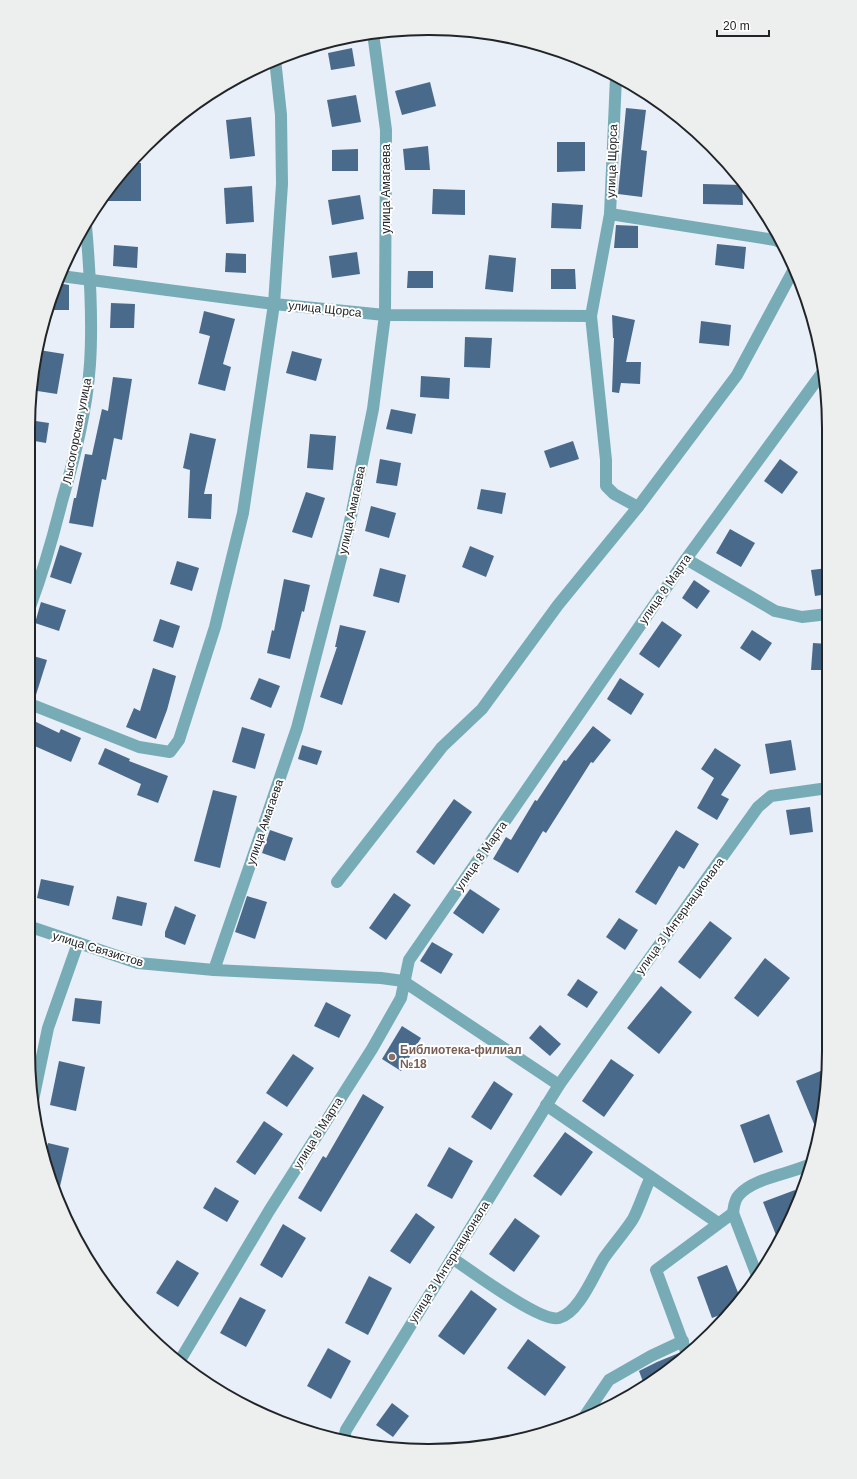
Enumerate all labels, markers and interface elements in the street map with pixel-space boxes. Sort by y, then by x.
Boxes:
scale bar [717,12,769,38]
text: 20 m [723,19,750,33]
street label: улица Щорса [604,124,620,198]
street label: улица Амагаева [379,144,393,234]
street label: улица Щорса [288,298,363,320]
street label: Лысогорская улица [60,376,94,485]
street label: улица Амагаева [336,464,368,555]
street label: улица 8 Марта [636,551,694,626]
street label: улица Амагаева [244,777,286,867]
street label: улица 8 Марта [452,818,510,893]
street label: улица 3 Интернационала [633,855,727,977]
street label: улица Связистов [51,929,145,969]
place label: Библиотека-филиал №18 [400,1043,522,1071]
marker: Библиотека-филиал №18 [387,1052,397,1062]
street label: улица 8 Марта [290,1094,346,1171]
street label: улица 3 Интернационала [406,1198,492,1325]

